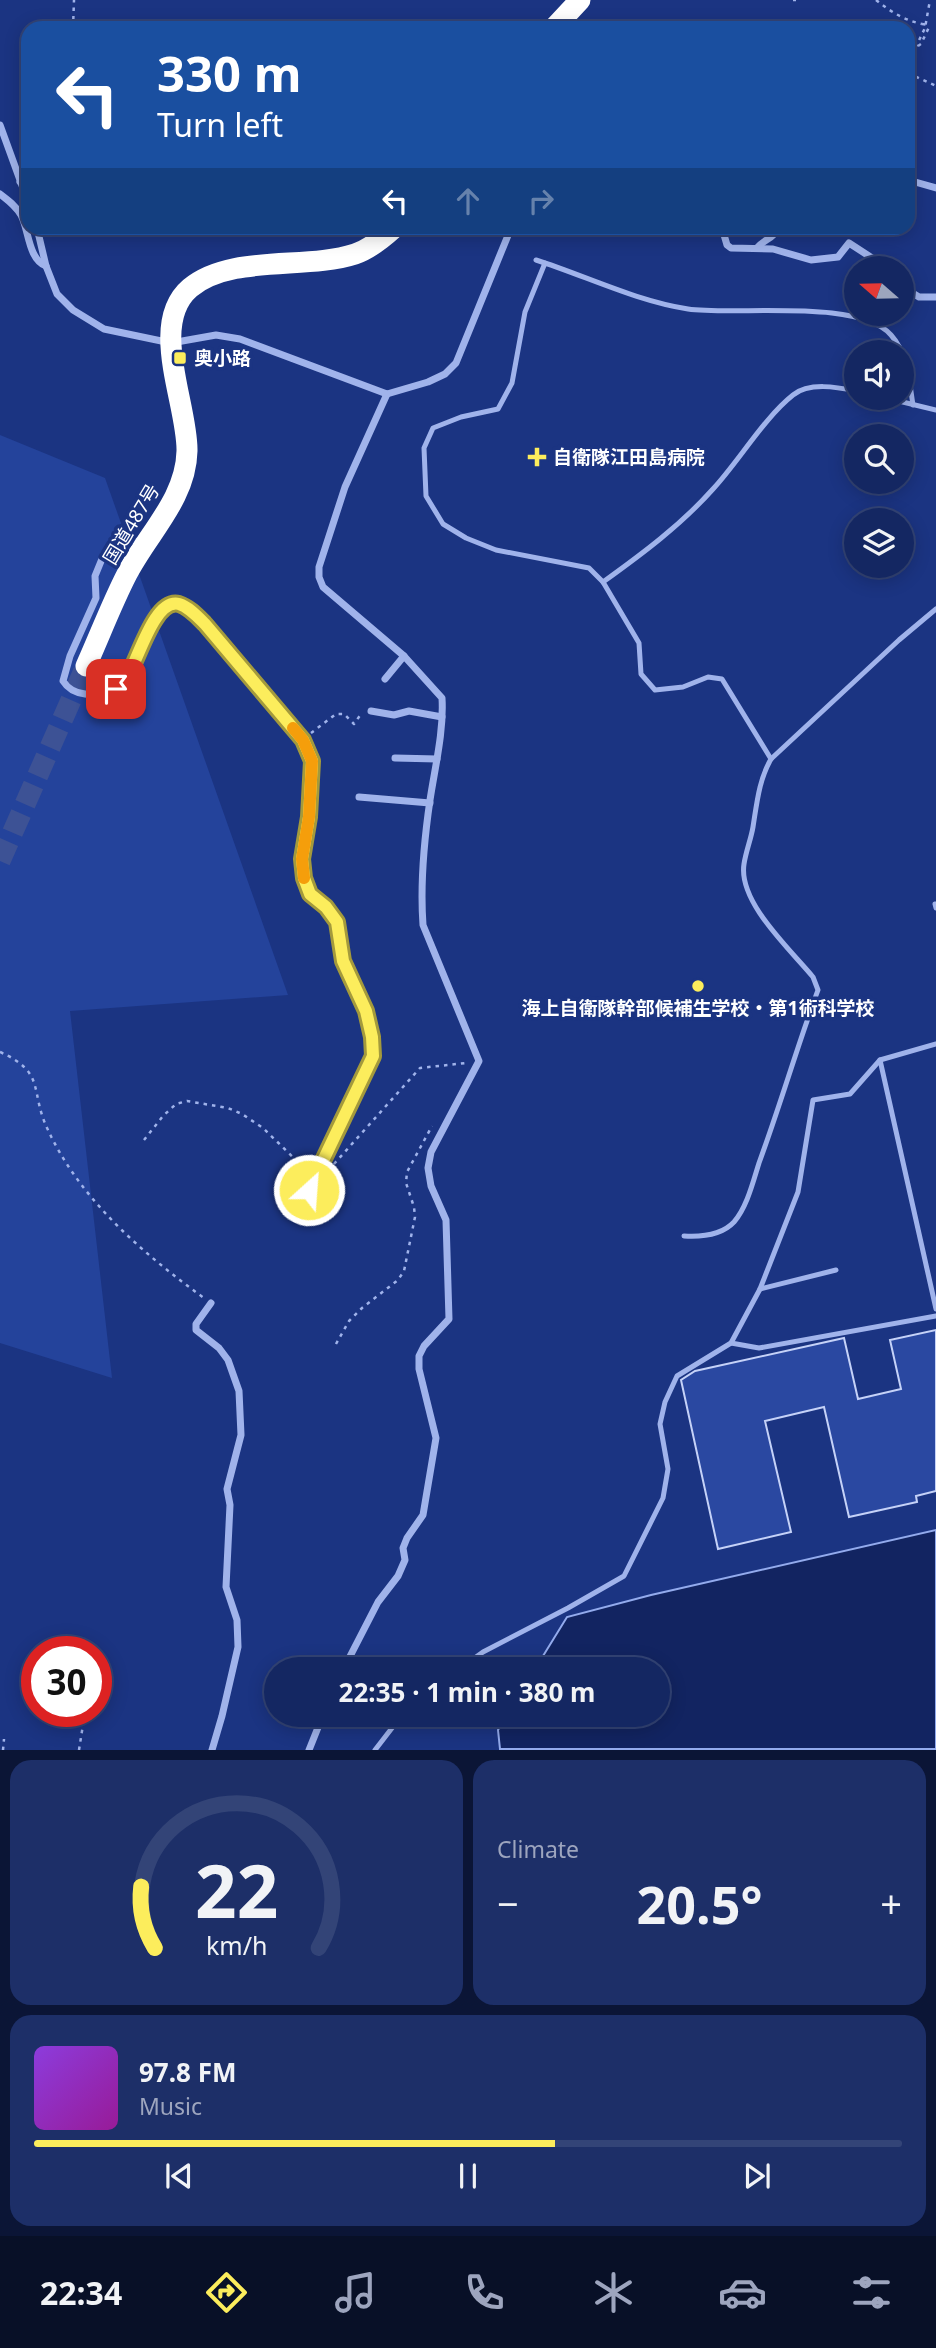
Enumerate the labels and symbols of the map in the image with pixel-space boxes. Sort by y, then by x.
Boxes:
north arrow [844,256,914,326]
place label: 奥小路 [194,345,251,371]
marker: 奥小路 [172,350,188,366]
place label: 自衛隊江田島病院 [553,444,705,470]
marker: 自衛隊江田島病院 [527,447,547,467]
street label: 国道487号 [97,479,165,569]
pin [86,659,146,719]
marker: 海上自衛隊幹部候補生学校・第1術科学校 [690,978,706,994]
place label: 海上自衛隊幹部候補生学校・第1術科学校 [522,995,874,1021]
position arrow [272,1153,346,1227]
speed limit sign: 30 [21,1636,112,1727]

